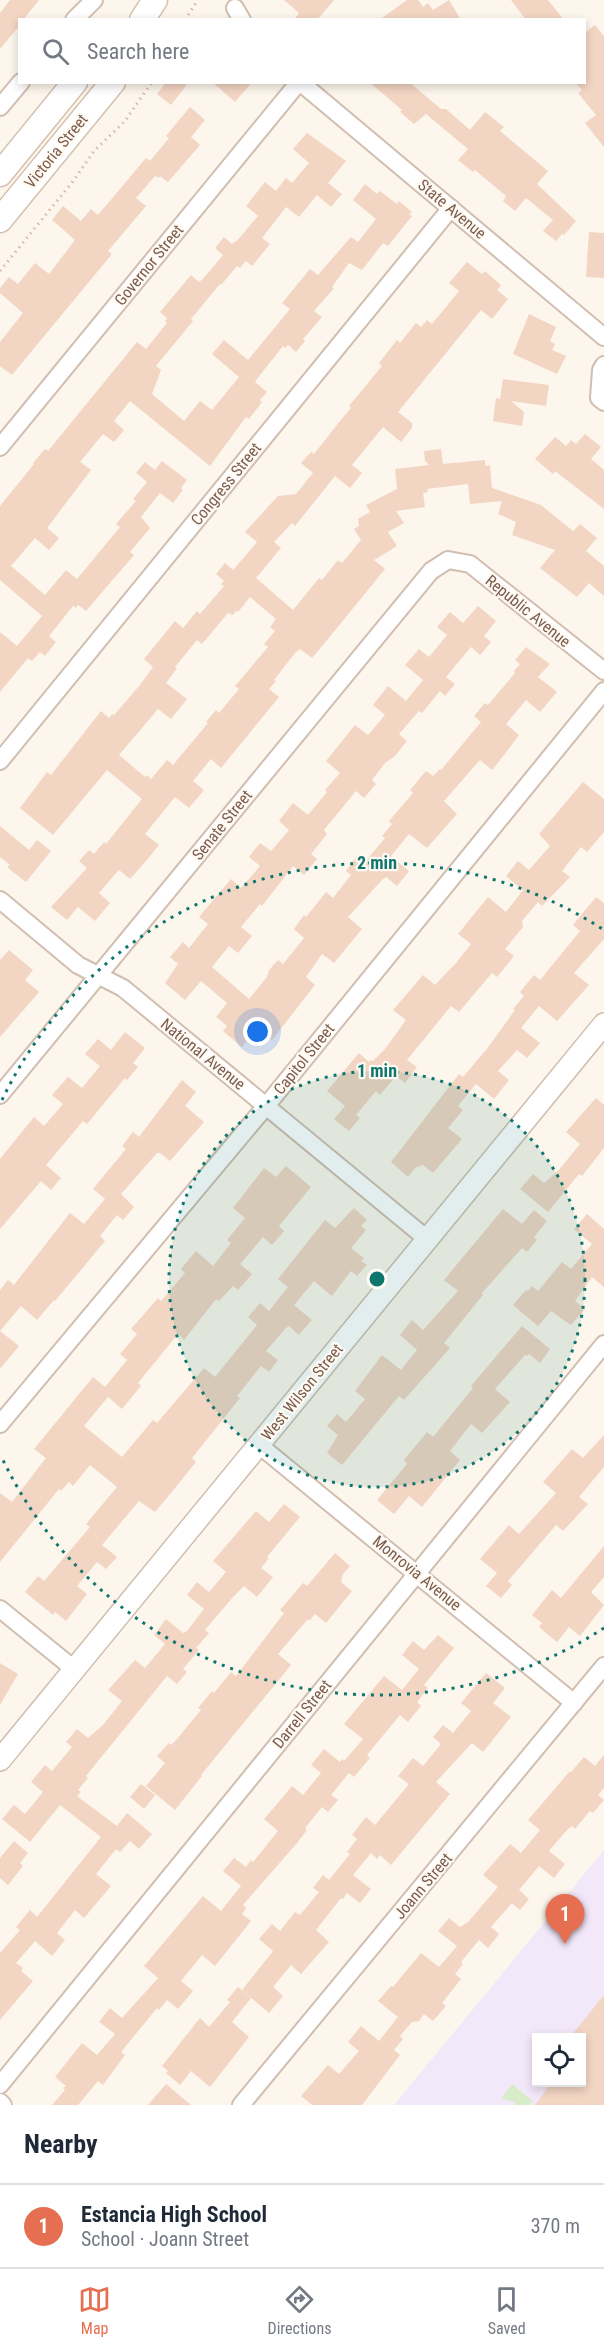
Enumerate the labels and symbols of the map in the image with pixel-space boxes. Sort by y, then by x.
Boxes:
street label: Victoria Street [20,110,92,192]
street label: State Avenue [414,175,490,243]
street label: Governor Street [111,221,187,309]
street label: Congress Street [187,439,265,529]
street label: Republic Avenue [482,571,574,651]
street label: Senate Street [188,786,256,864]
text: 2 min [357,852,397,873]
street label: National Avenue [157,1014,249,1094]
your location [243,1017,272,1046]
street label: Capitol Street [270,1020,339,1098]
text: 1 min [357,1060,397,1081]
centre of rings [367,1269,387,1289]
street label: West Wilson Street [257,1340,347,1444]
street label: Monrovia Avenue [369,1532,465,1614]
street label: Darrell Street [269,1676,335,1752]
street label: Joann Street [390,1849,456,1923]
pin: 1 [546,1894,584,1944]

